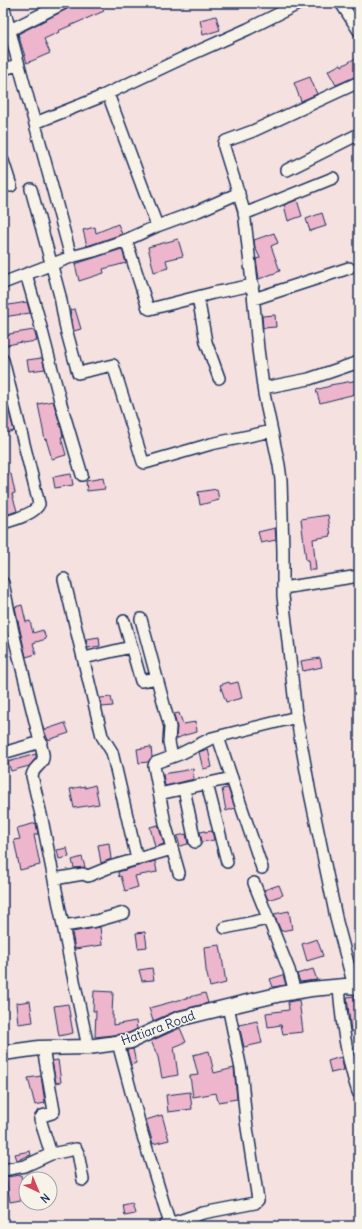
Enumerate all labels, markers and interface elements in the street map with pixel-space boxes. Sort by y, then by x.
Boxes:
street label: Hatiara Road [119,1007,198,1049]
north arrow [18,1171,58,1211]
text: N [37,1191,53,1206]

